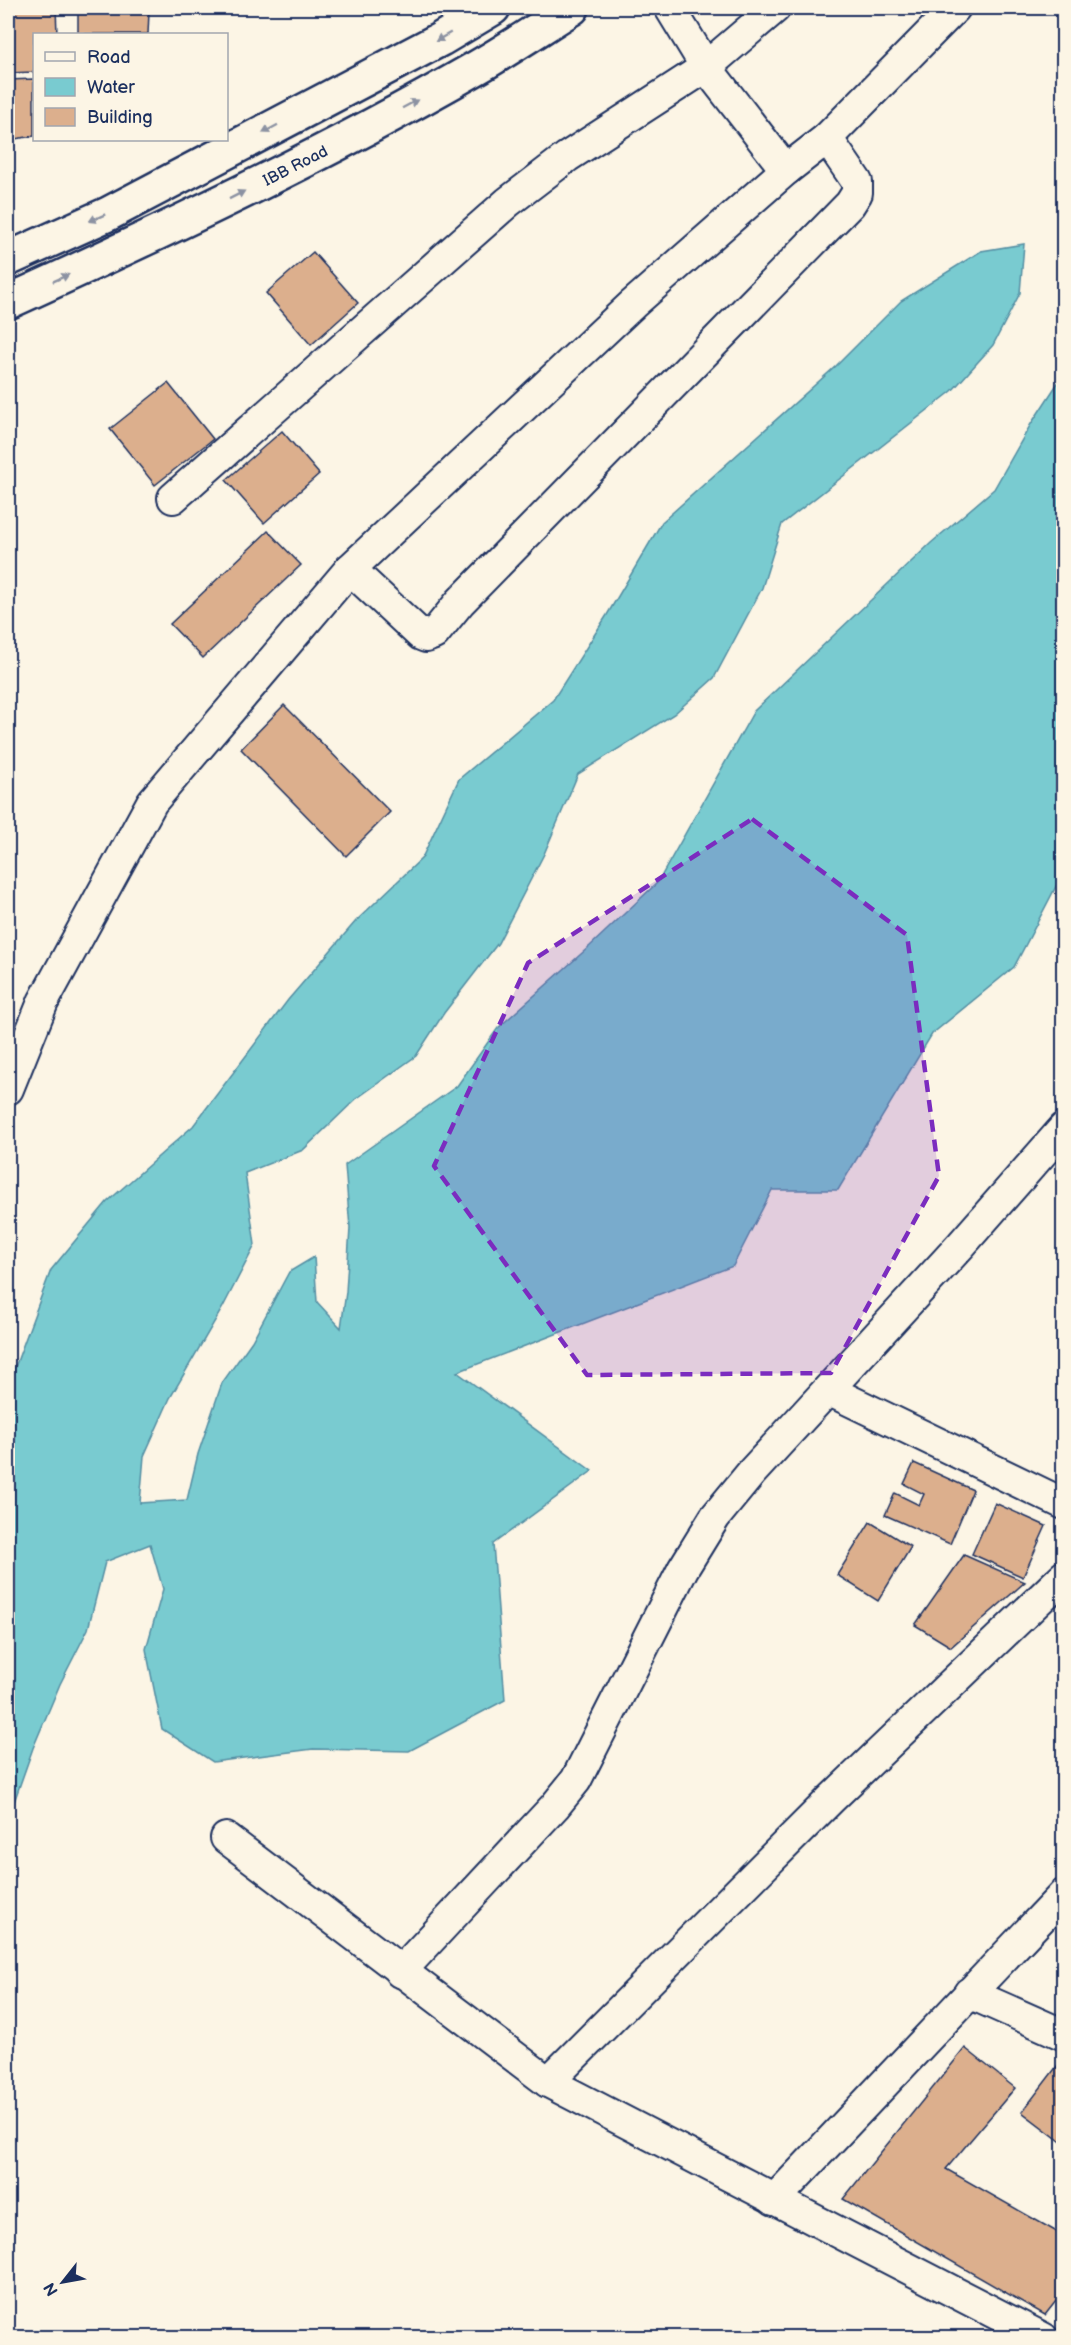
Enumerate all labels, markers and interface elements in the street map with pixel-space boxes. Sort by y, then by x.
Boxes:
one-way arrow [435,32,451,43]
legend [33,33,228,141]
text: Road [87,47,131,68]
text: Water [87,77,135,98]
one-way arrow [401,99,418,109]
text: Building [87,107,153,128]
one-way arrow [262,124,279,133]
street label: IBB Road [260,142,331,191]
one-way arrow [229,190,246,200]
one-way arrow [89,214,106,223]
one-way arrow [52,273,70,283]
north arrow [33,2252,93,2312]
text: N [40,2279,63,2299]

